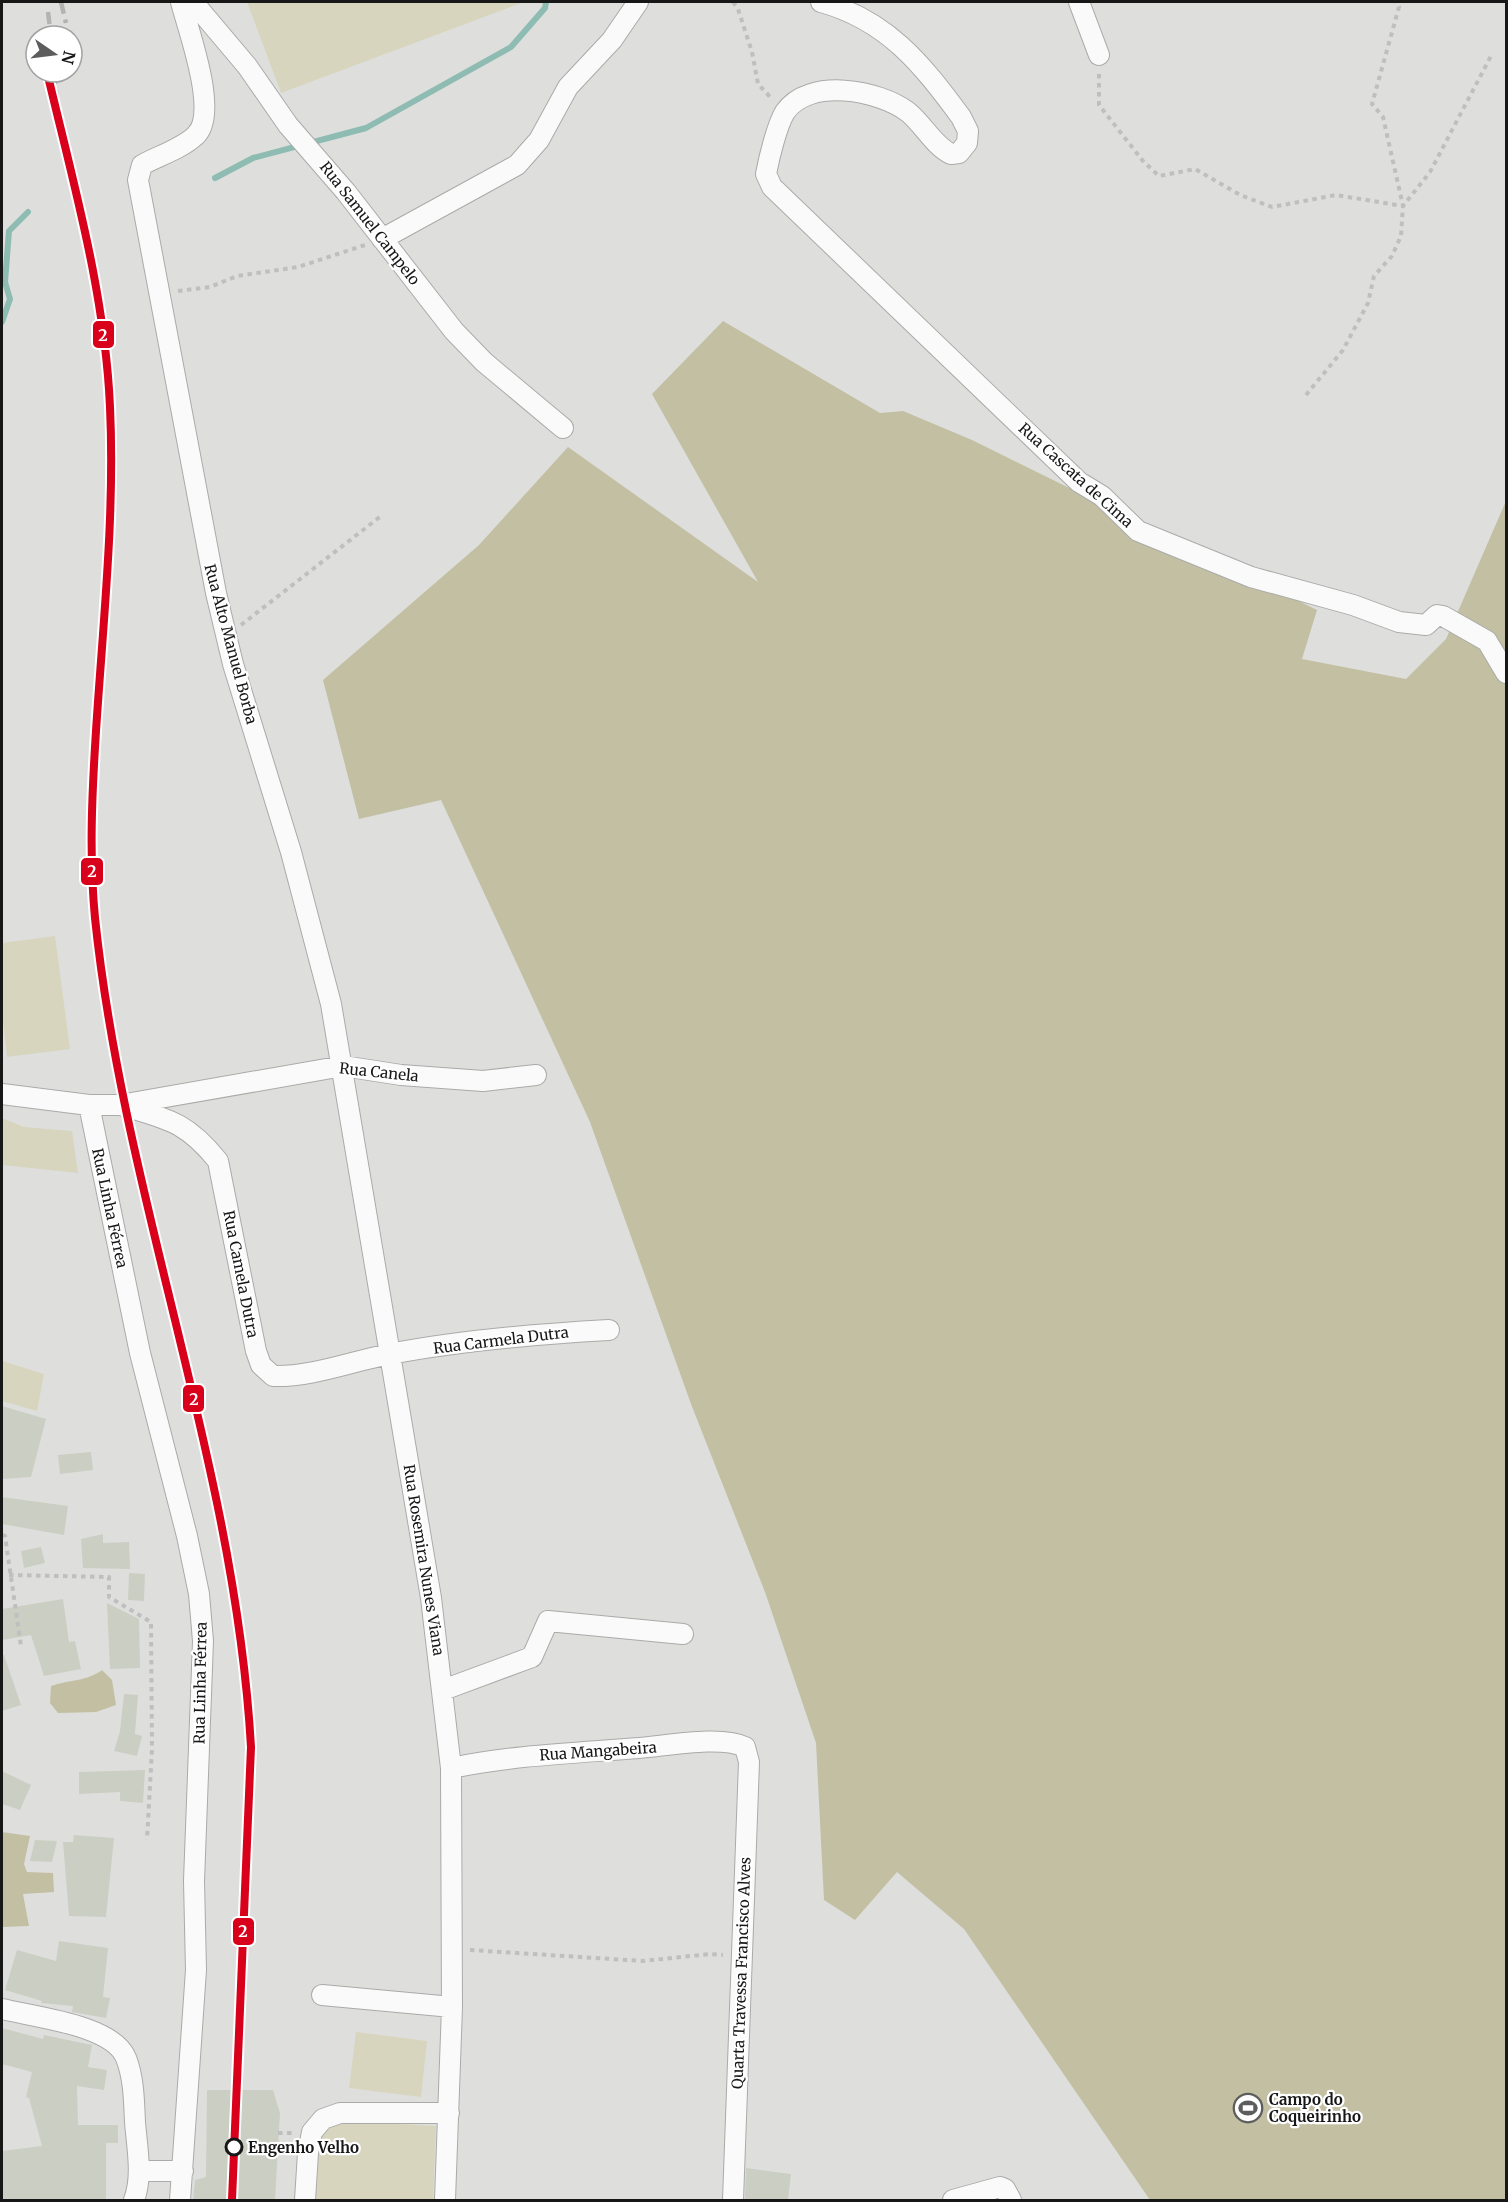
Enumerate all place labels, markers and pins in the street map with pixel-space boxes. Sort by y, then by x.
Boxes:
place label: Campo do Coqueirinho [1269,2090,1361,2126]
sports icon: Campo do Coqueirinho [1232,2092,1264,2124]
marker: Engenho Velho [225,2138,243,2156]
place label: Engenho Velho [248,2138,359,2157]

